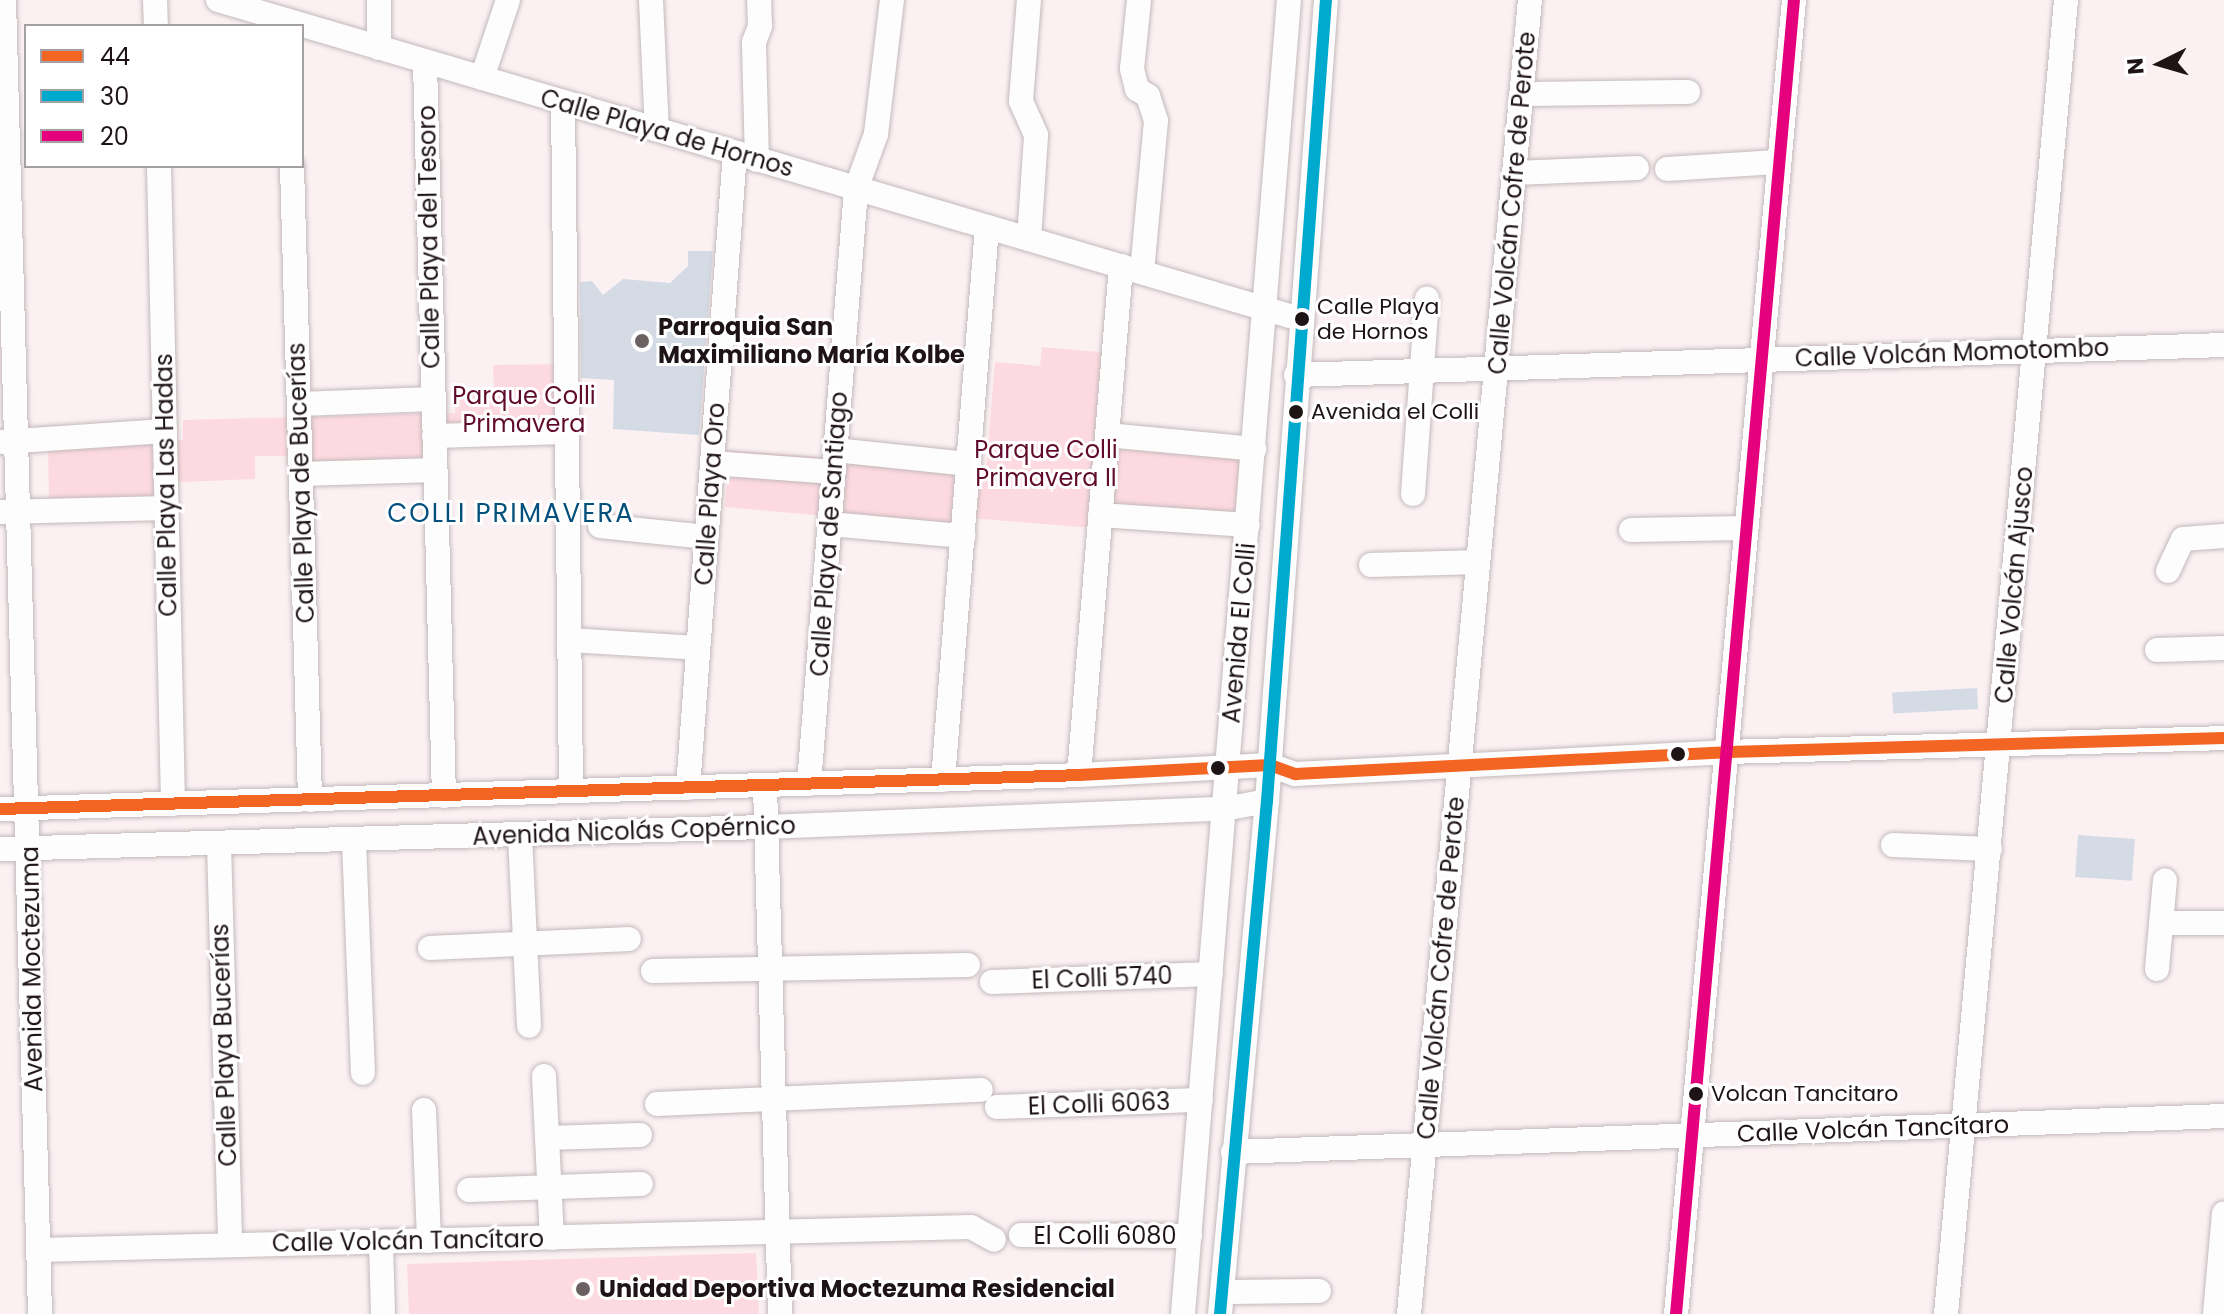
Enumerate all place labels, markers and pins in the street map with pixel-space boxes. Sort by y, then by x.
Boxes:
place label: Calle Playa de Hornos [1317,293,1439,344]
marker: Calle Playa de Hornos [1294,311,1310,327]
place label: Parroquia San Maximiliano María Kolbe [658,313,965,369]
marker: Parroquia San Maximiliano María Kolbe [633,332,651,350]
place label: Avenida el Colli [1311,399,1479,425]
marker: Avenida el Colli [1288,404,1304,420]
unlabelled marker [1670,746,1686,762]
unlabelled marker [1210,760,1226,776]
place label: Volcan Tancitaro [1711,1081,1898,1107]
marker: Volcan Tancitaro [1688,1086,1704,1102]
place label: Unidad Deportiva Moctezuma Residencial [599,1275,1115,1303]
marker: Unidad Deportiva Moctezuma Residencial [574,1280,592,1298]

